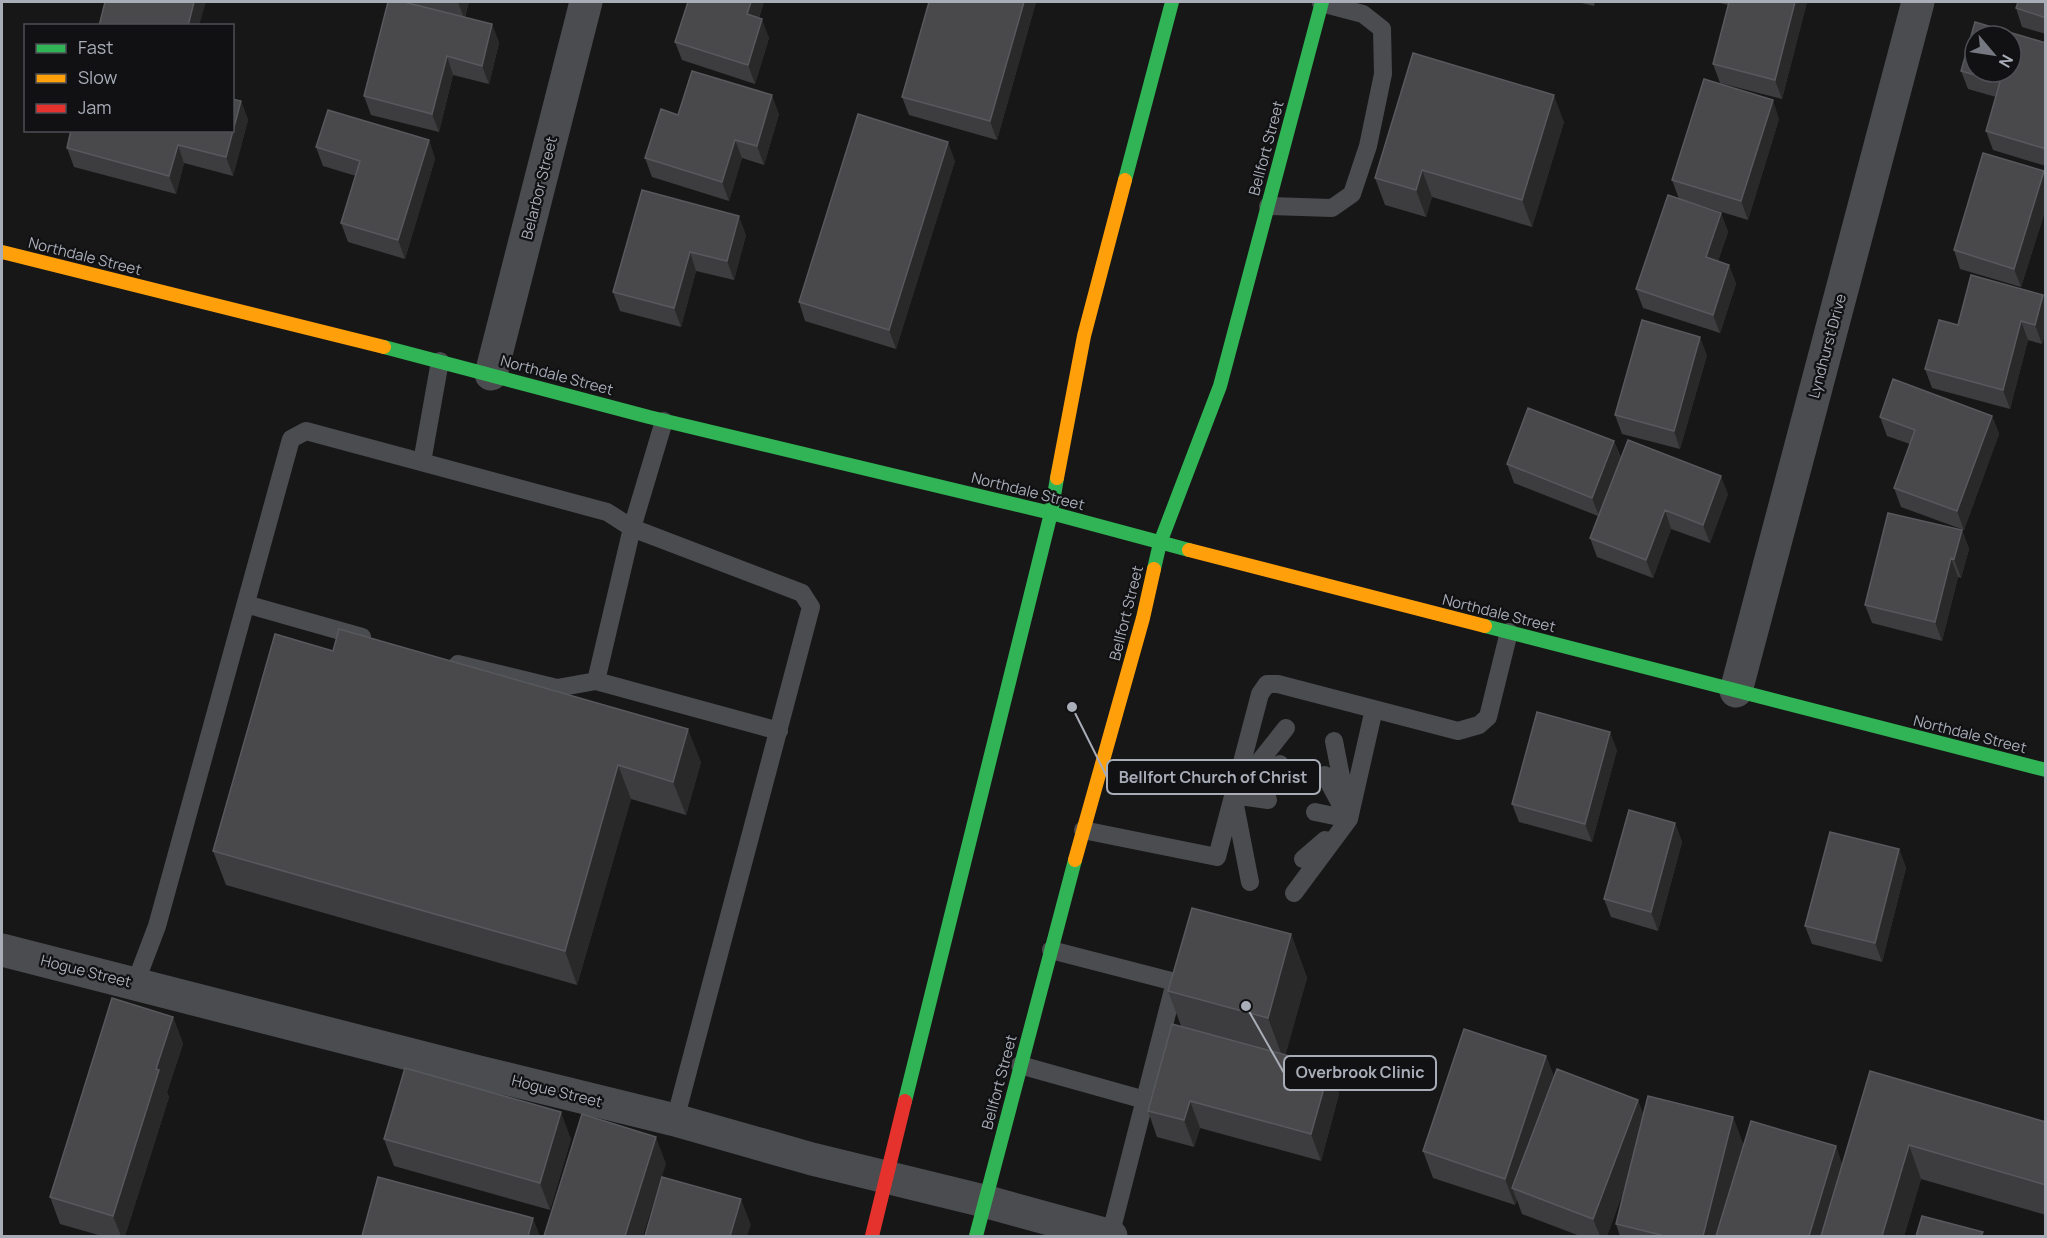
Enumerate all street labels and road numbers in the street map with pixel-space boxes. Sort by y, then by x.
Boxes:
street label: Bellfort Street [1243,98,1289,198]
street label: Belarbor Street [516,134,562,242]
street label: Northdale Street [26,232,144,280]
street label: Lyndhurst Drive [1803,291,1851,401]
street label: Northdale Street [498,350,616,400]
street label: Northdale Street [969,467,1087,515]
street label: Bellfort Street [1104,563,1148,663]
street label: Northdale Street [1440,589,1558,637]
street label: Northdale Street [1911,710,2029,758]
street label: Hogue Street [38,950,134,992]
street label: Bellfort Street [976,1032,1022,1132]
street label: Hogue Street [509,1070,605,1112]

